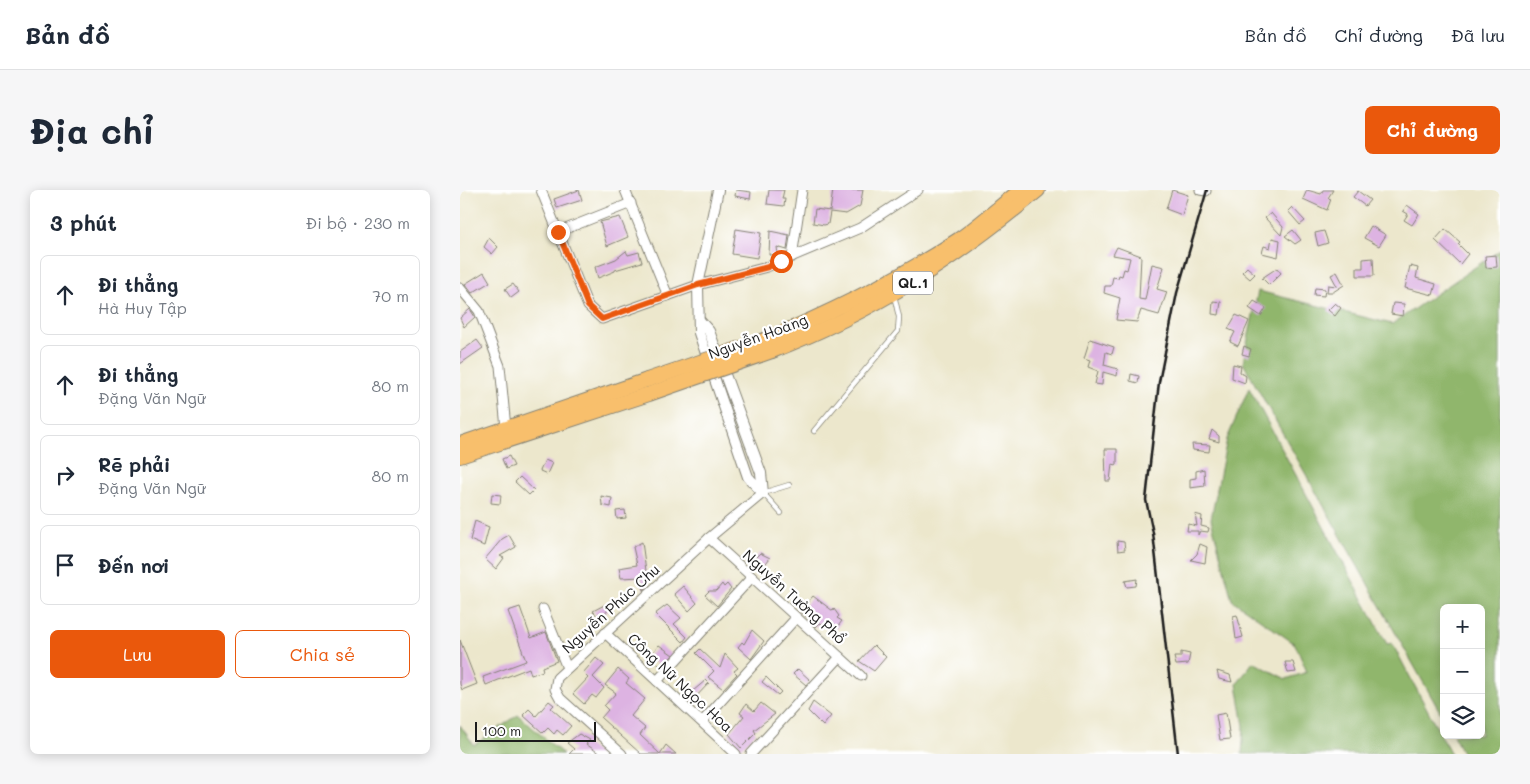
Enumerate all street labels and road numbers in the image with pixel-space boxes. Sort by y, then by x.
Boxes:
road number: QL.1 [893,272,933,295]
street label: Nguyễn Hoàng [705,309,810,363]
street label: Nguyễn Tường Phổ [739,545,850,648]
street label: Nguyễn Phúc Chu [557,559,663,658]
street label: Công Nữ Ngọc Hoa [624,628,737,736]

